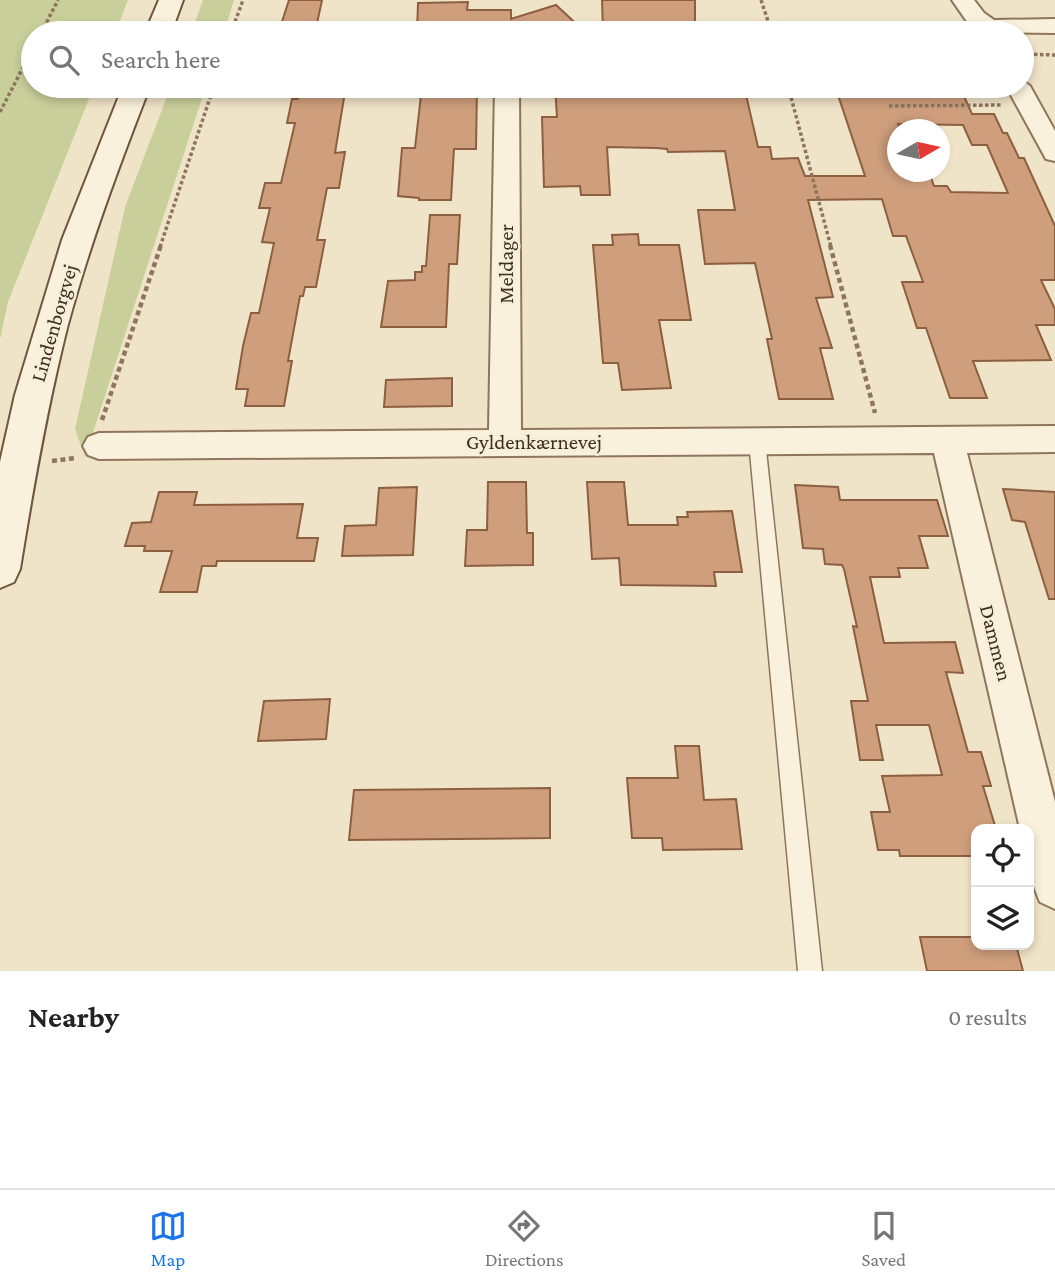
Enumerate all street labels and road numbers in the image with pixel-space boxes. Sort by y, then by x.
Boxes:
street label: Meldager [494,224,518,304]
street label: Lindenborgvej [26,261,82,385]
street label: Gyldenkærnevej [466,430,602,454]
street label: Dammen [975,602,1017,684]

